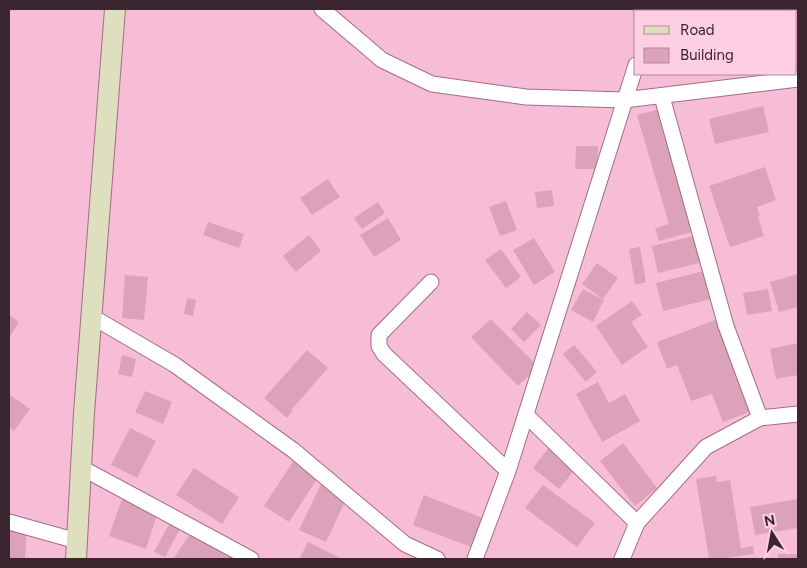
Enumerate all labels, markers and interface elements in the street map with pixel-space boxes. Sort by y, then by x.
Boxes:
legend [634,10,797,75]
text: Road [680,21,715,39]
text: Building [680,46,734,64]
north arrow [747,508,797,558]
text: N [763,511,777,530]

